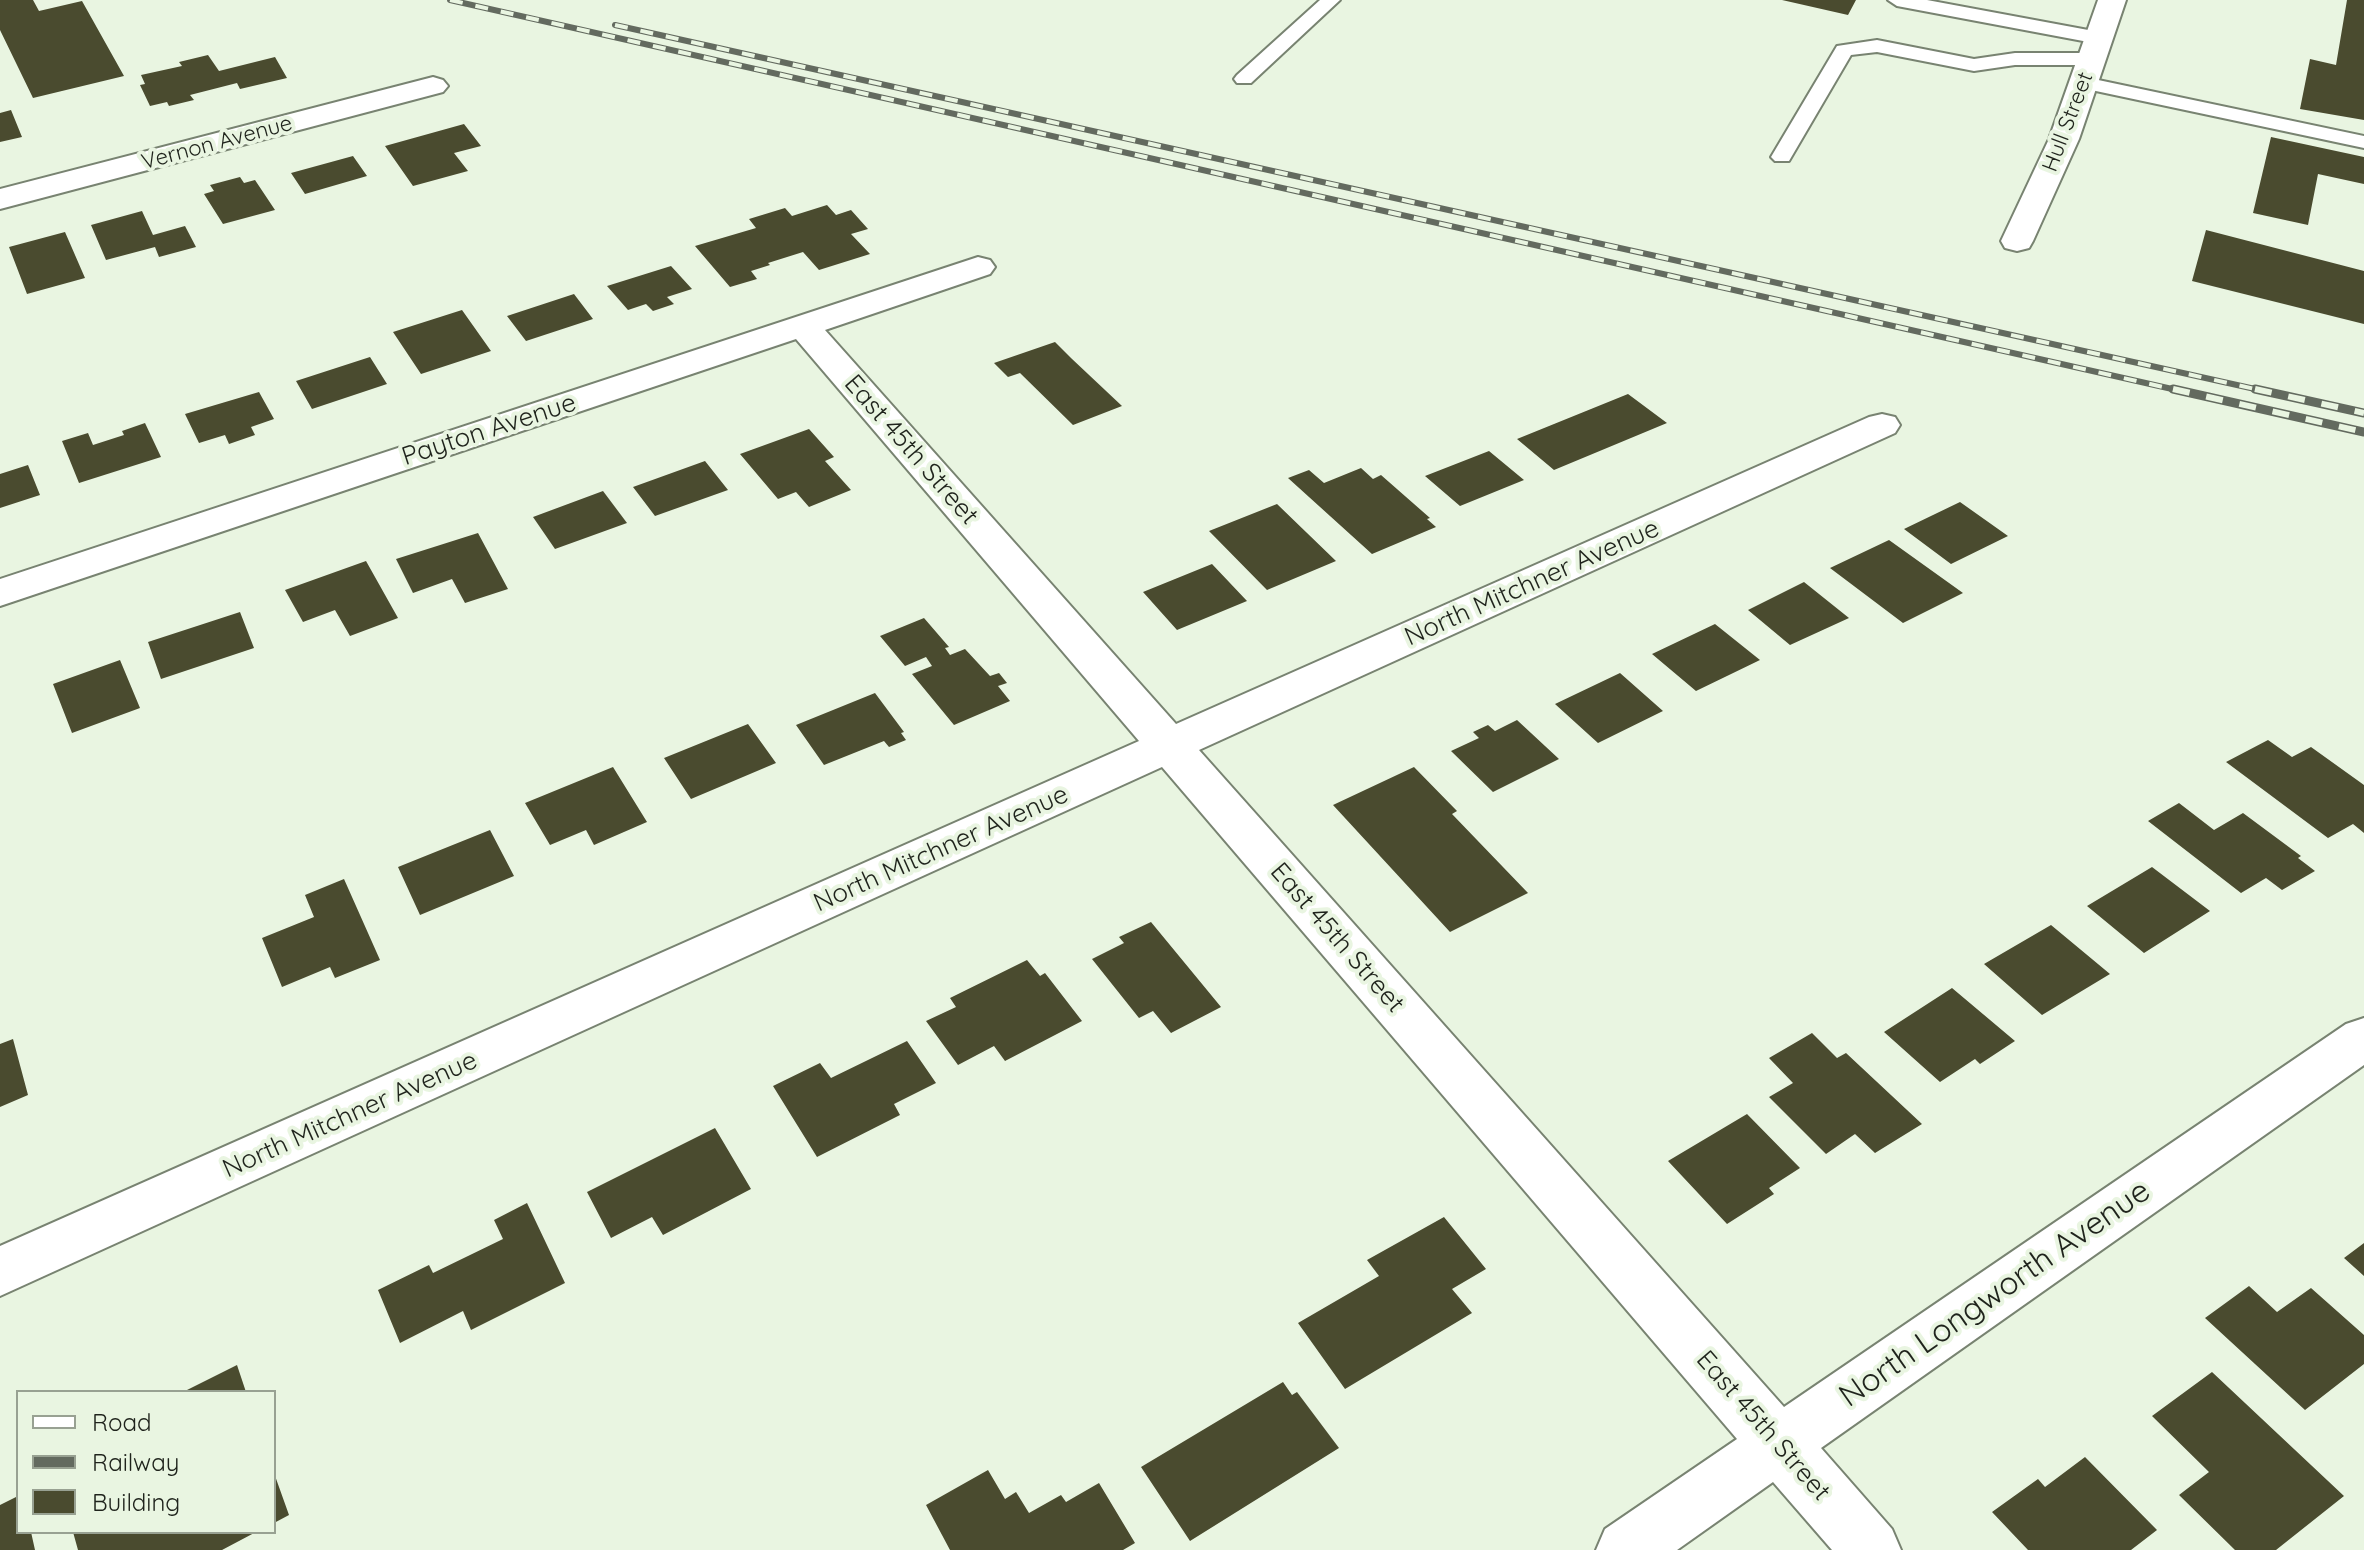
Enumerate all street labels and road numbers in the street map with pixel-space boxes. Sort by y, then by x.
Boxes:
street label: Hull Street [2037,68,2099,176]
street label: Vernon Avenue [139,110,295,176]
street label: East 45th Street [837,369,985,531]
street label: Payton Avenue [398,387,580,473]
street label: North Mitchner Avenue [1400,513,1664,653]
street label: North Mitchner Avenue [809,779,1073,919]
street label: East 45th Street [1263,857,1411,1019]
street label: North Mitchner Avenue [218,1045,482,1185]
street label: North Longworth Avenue [1832,1172,2158,1416]
street label: East 45th Street [1689,1345,1837,1507]

